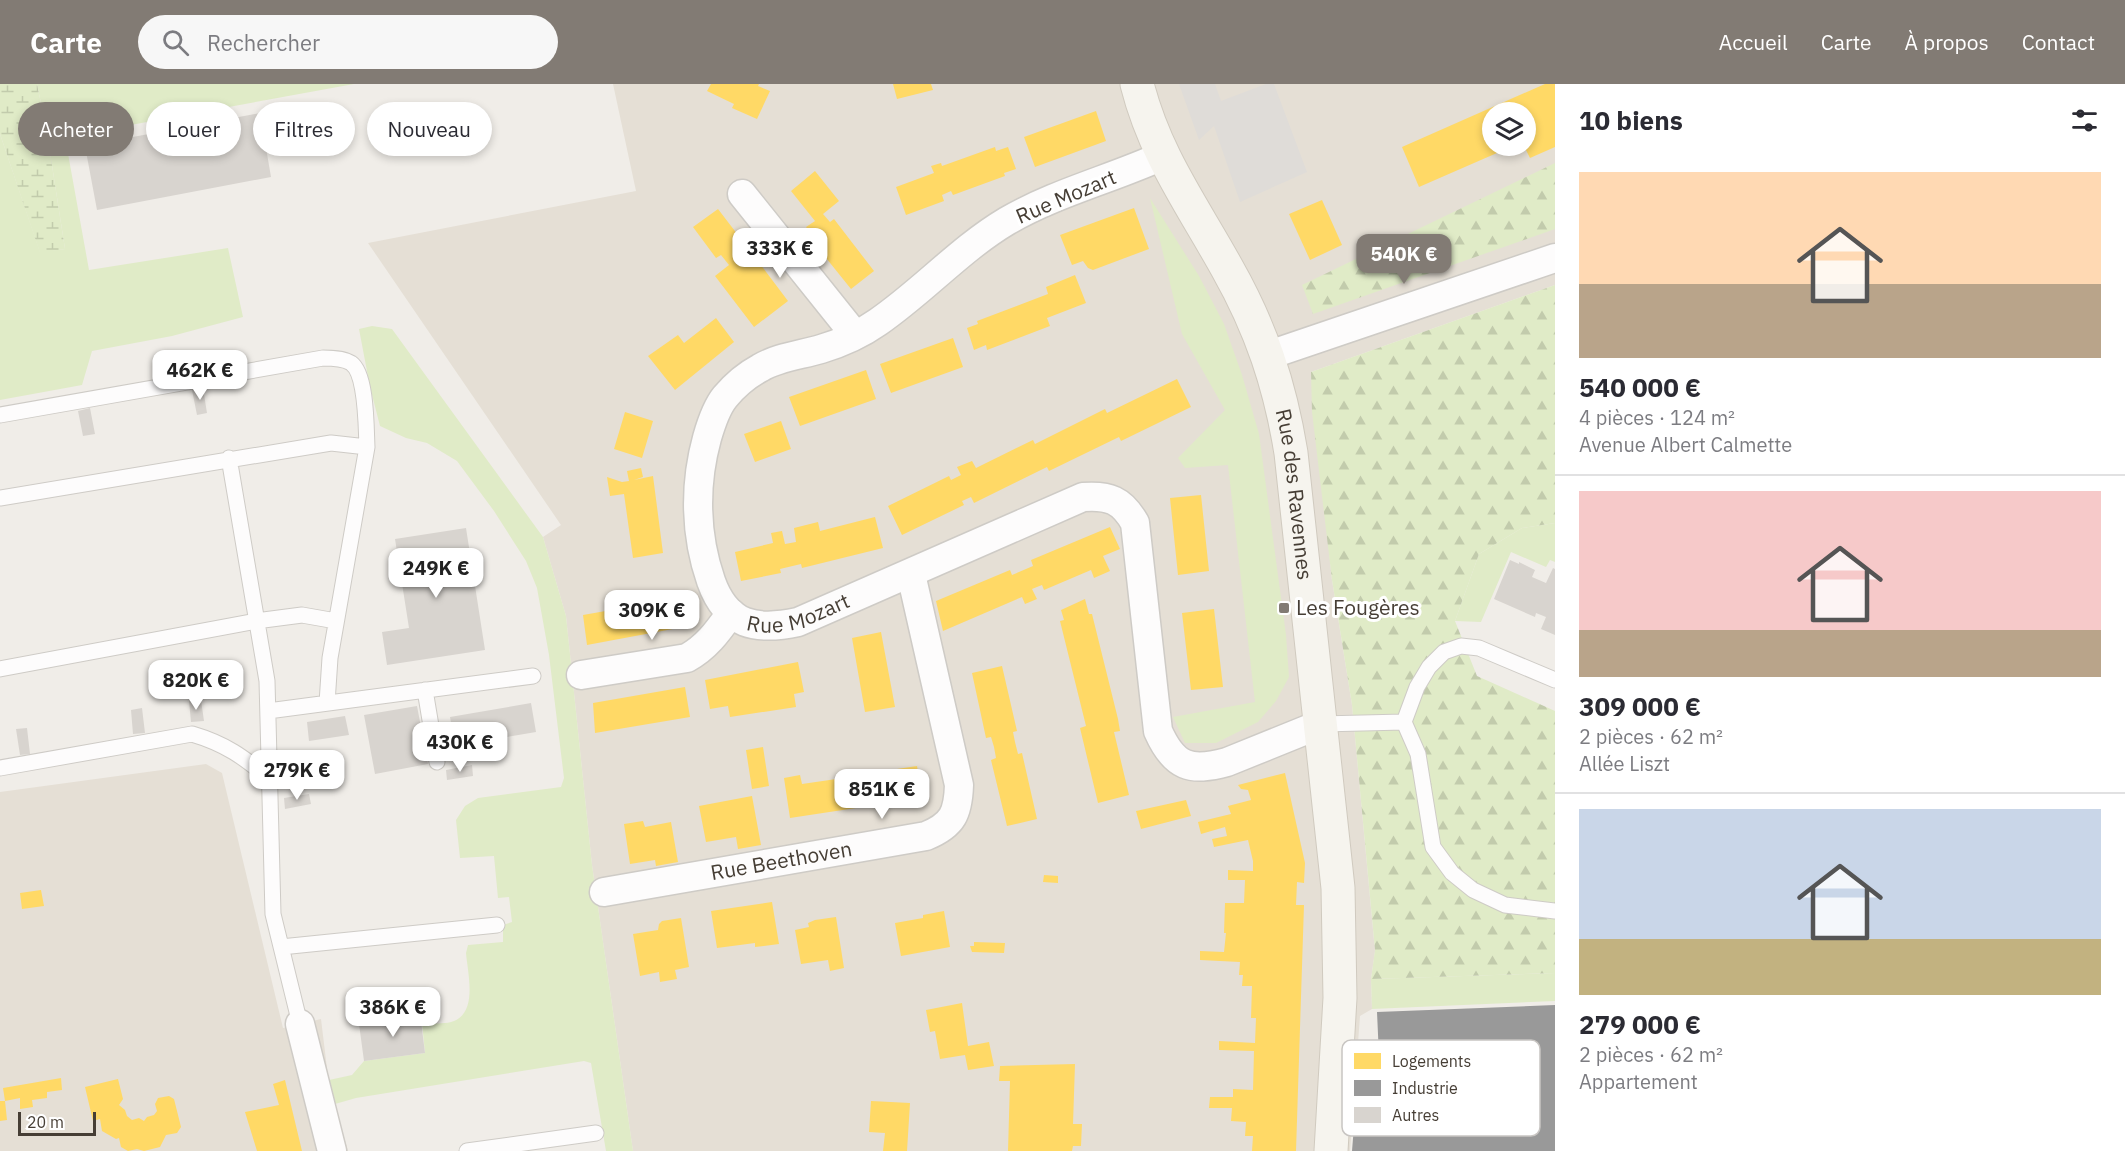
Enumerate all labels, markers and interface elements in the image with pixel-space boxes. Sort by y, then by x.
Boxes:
search box [138,15,558,69]
text: Carte [30,24,102,61]
icon: search [159,26,192,59]
text: Rechercher [207,28,320,57]
text: Accueil [1719,28,1788,56]
text: Carte [1821,28,1872,56]
text: À propos [1905,28,1989,56]
text: Contact [2022,28,2095,56]
chip: Acheter [18,102,134,156]
chip: Louer [146,102,241,156]
chip: Filtres [253,102,355,156]
chip: Nouveau [367,102,492,156]
map controls [1482,102,1536,156]
button: layers [1482,102,1536,156]
text: 10 biens [1579,103,1683,137]
icon: filters [2068,104,2101,137]
street label: Rue Mozart [1011,162,1120,230]
icon: home [1786,211,1894,319]
pin: 333K € [731,228,829,279]
text: 333K € [746,234,814,261]
pin: 540K € [1355,234,1453,285]
text: 540K € [1370,240,1438,267]
pin: 462K € [151,350,249,401]
text: 462K € [166,356,234,383]
text: 540 000 € [1579,370,1701,404]
text: 4 pièces · 124 m² [1579,404,1735,431]
street label: Rue des Ravennes [1270,406,1320,581]
text: Avenue Albert Calmette [1579,431,1792,458]
icon: home [1786,530,1894,638]
pin: 249K € [387,548,485,599]
text: 249K € [402,554,470,581]
street label: Rue Mozart [744,586,854,639]
pin: 309K € [603,590,701,641]
place label: Les Fougères [1296,593,1420,621]
text: 309K € [618,596,686,623]
marker: Les Fougères [1277,601,1291,615]
pin: 820K € [147,660,245,711]
text: 820K € [162,666,230,693]
text: 309 000 € [1579,689,1701,723]
pin: 430K € [411,722,509,773]
text: 2 pièces · 62 m² [1579,723,1723,750]
text: 430K € [426,728,494,755]
pin: 279K € [248,750,346,801]
text: Allée Liszt [1579,750,1670,777]
text: 279K € [263,756,331,783]
pin: 851K € [833,769,931,820]
text: 851K € [848,775,916,802]
street label: Rue Beethoven [708,834,854,886]
icon: home [1786,848,1894,956]
pin: 386K € [344,987,442,1038]
text: 386K € [359,993,427,1020]
text: 279 000 € [1579,1007,1701,1041]
legend [1342,1040,1540,1136]
text: 2 pièces · 62 m² [1579,1041,1723,1068]
text: Logements [1392,1051,1471,1071]
text: Appartement [1579,1068,1698,1095]
text: Industrie [1392,1078,1458,1098]
text: Autres [1392,1105,1439,1125]
scale bar [18,1109,96,1136]
text: 20 m [27,1112,64,1132]

